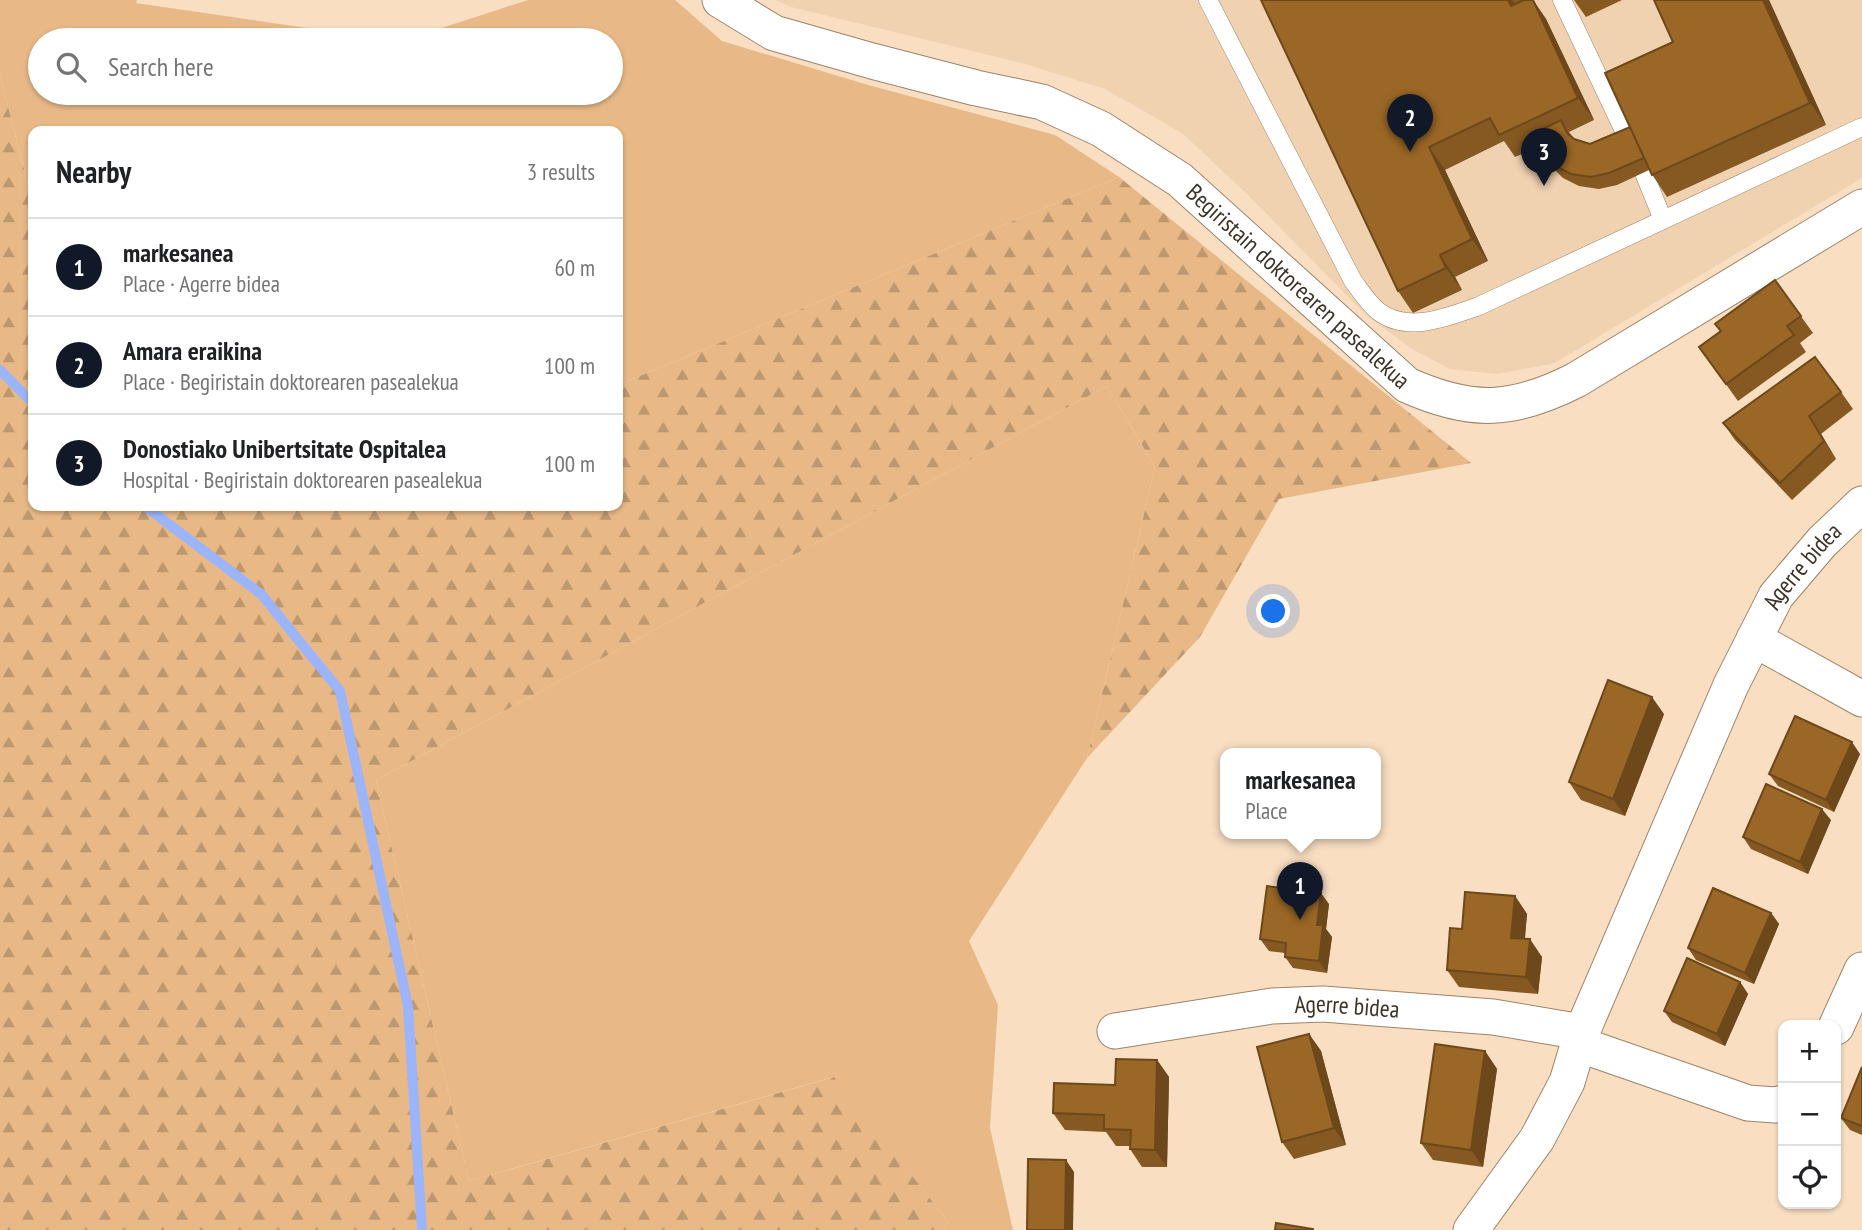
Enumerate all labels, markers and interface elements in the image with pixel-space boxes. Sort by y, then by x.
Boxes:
search box [28,28,623,105]
icon: search [52,48,90,86]
text: Search here [108,50,214,83]
pin: 2 [1387,94,1433,152]
pin: 3 [1521,128,1567,186]
text: Nearby [56,152,131,191]
text: 3 results [527,157,595,186]
street label: Begiristain doktorearen pasealekua [1180,177,1417,395]
text: markesanea [123,236,234,269]
text: 1 [74,253,85,282]
text: 60 m [554,253,595,282]
text: Place · Agerre bidea [123,269,280,298]
text: Amara eraikina [123,334,262,367]
text: 2 [74,351,85,380]
text: 100 m [544,351,595,380]
text: Place · Begiristain doktorearen pasealekua [123,367,459,396]
text: Donostiako Unibertsitate Ospitalea [123,432,446,465]
text: 3 [74,449,85,478]
text: 100 m [544,449,595,478]
text: Hospital · Begiristain doktorearen pasealekua [123,465,483,494]
street label: Agerre bidea [1756,516,1848,614]
your location [1256,594,1290,628]
popup [1220,748,1381,839]
text: markesanea [1245,763,1356,796]
text: Place [1245,796,1287,825]
pin: 1 [1277,862,1323,920]
street label: Agerre bidea [1294,988,1401,1025]
map controls [1778,1020,1841,1209]
button: + [1778,1020,1841,1083]
button: − [1778,1083,1841,1146]
button: locate [1778,1146,1841,1209]

